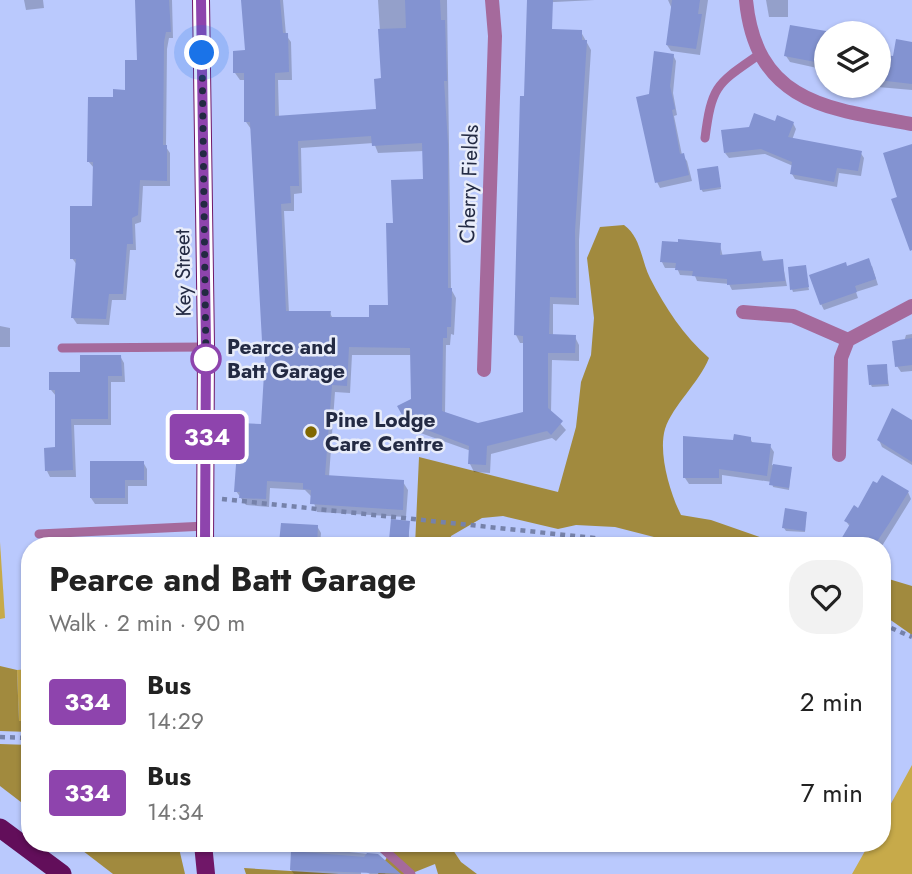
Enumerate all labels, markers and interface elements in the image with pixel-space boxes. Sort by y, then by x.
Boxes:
map controls [814,21,891,98]
button: layers [814,21,891,98]
your location [184,35,219,70]
street label: Cherry Fields [452,124,486,244]
street label: Key Street [167,229,199,317]
place label: Pearce and Batt Garage [227,332,345,386]
marker: Pearce and Batt Garage [191,344,221,374]
place label: Pine Lodge Care Centre [325,405,444,459]
line badge: 334 [167,414,247,460]
text: 334 [184,419,230,454]
marker: Pine Lodge Care Centre [303,424,319,440]
text: Pearce and Batt Garage [49,556,416,603]
button: heart [789,560,863,634]
text: Walk · 2 min · 90 m [49,606,245,640]
text: Bus [147,666,191,704]
text: 2 min [800,683,863,721]
text: 334 [64,684,111,719]
text: 14:29 [147,704,204,738]
text: Bus [147,757,191,795]
text: 7 min [801,774,863,812]
text: 334 [64,775,111,810]
text: 14:34 [147,795,204,829]

